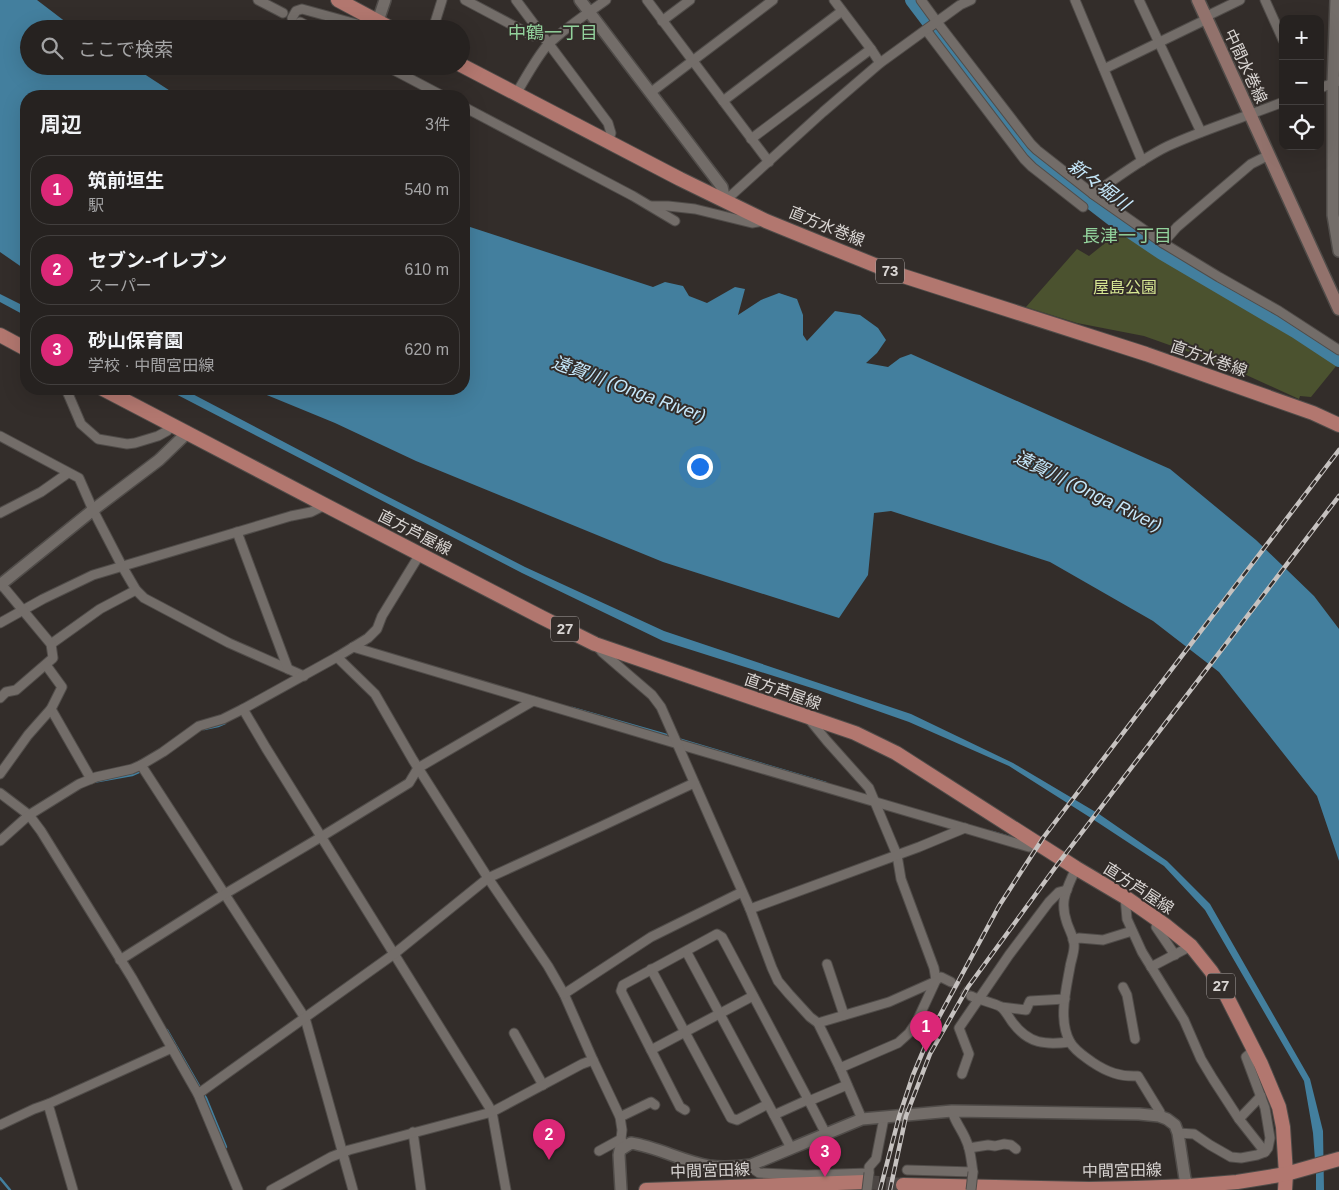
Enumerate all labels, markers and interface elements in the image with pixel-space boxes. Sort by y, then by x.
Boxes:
map controls [1279,15,1324,150]
button: + [1279,15,1324,60]
search box [20,20,470,75]
district label: 中鶴一丁目 [508,23,598,43]
street label: 中間水巻線 [1221,26,1270,106]
icon: search [38,34,66,62]
text: ここで検索 [78,39,173,60]
button: − [1279,60,1324,105]
button: locate [1279,105,1324,150]
text: 周辺 [40,113,82,136]
text: 3件 [425,116,450,133]
water label: 新々堀川 [1064,155,1135,216]
text: 筑前垣生 [88,170,164,191]
text: 1 [53,181,61,198]
text: 540 m [405,181,449,198]
text: 駅 [88,197,104,214]
street label: 直方水巻線 [787,204,867,249]
district label: 長津一丁目 [1082,226,1172,246]
text: セブン-イレブン [88,250,227,271]
road number: 73 [876,258,904,284]
text: 2 [53,261,61,278]
text: 610 m [405,261,449,278]
text: スーパー [88,277,152,294]
park label: 屋島公園 [1093,279,1157,296]
text: 砂山保育園 [88,330,183,351]
street label: 直方水巻線 [1168,337,1249,380]
text: 3 [53,341,61,358]
text: 620 m [405,341,449,358]
water label: 遠賀川 (Onga River) [549,352,709,426]
text: 学校 · 中間宮田線 [88,357,214,374]
water label: 遠賀川 (Onga River) [1011,446,1165,536]
your location [687,454,713,480]
street label: 直方芦屋線 [375,507,454,558]
road number: 27 [551,616,579,642]
street label: 直方芦屋線 [742,670,823,713]
street label: 直方芦屋線 [1101,860,1177,917]
road number: 27 [1207,974,1235,998]
pin: 1 [910,1011,942,1052]
pin: 2 [533,1119,565,1160]
pin: 3 [809,1136,841,1177]
street label: 中間宮田線 [670,1161,750,1180]
street label: 中間宮田線 [1082,1161,1162,1180]

